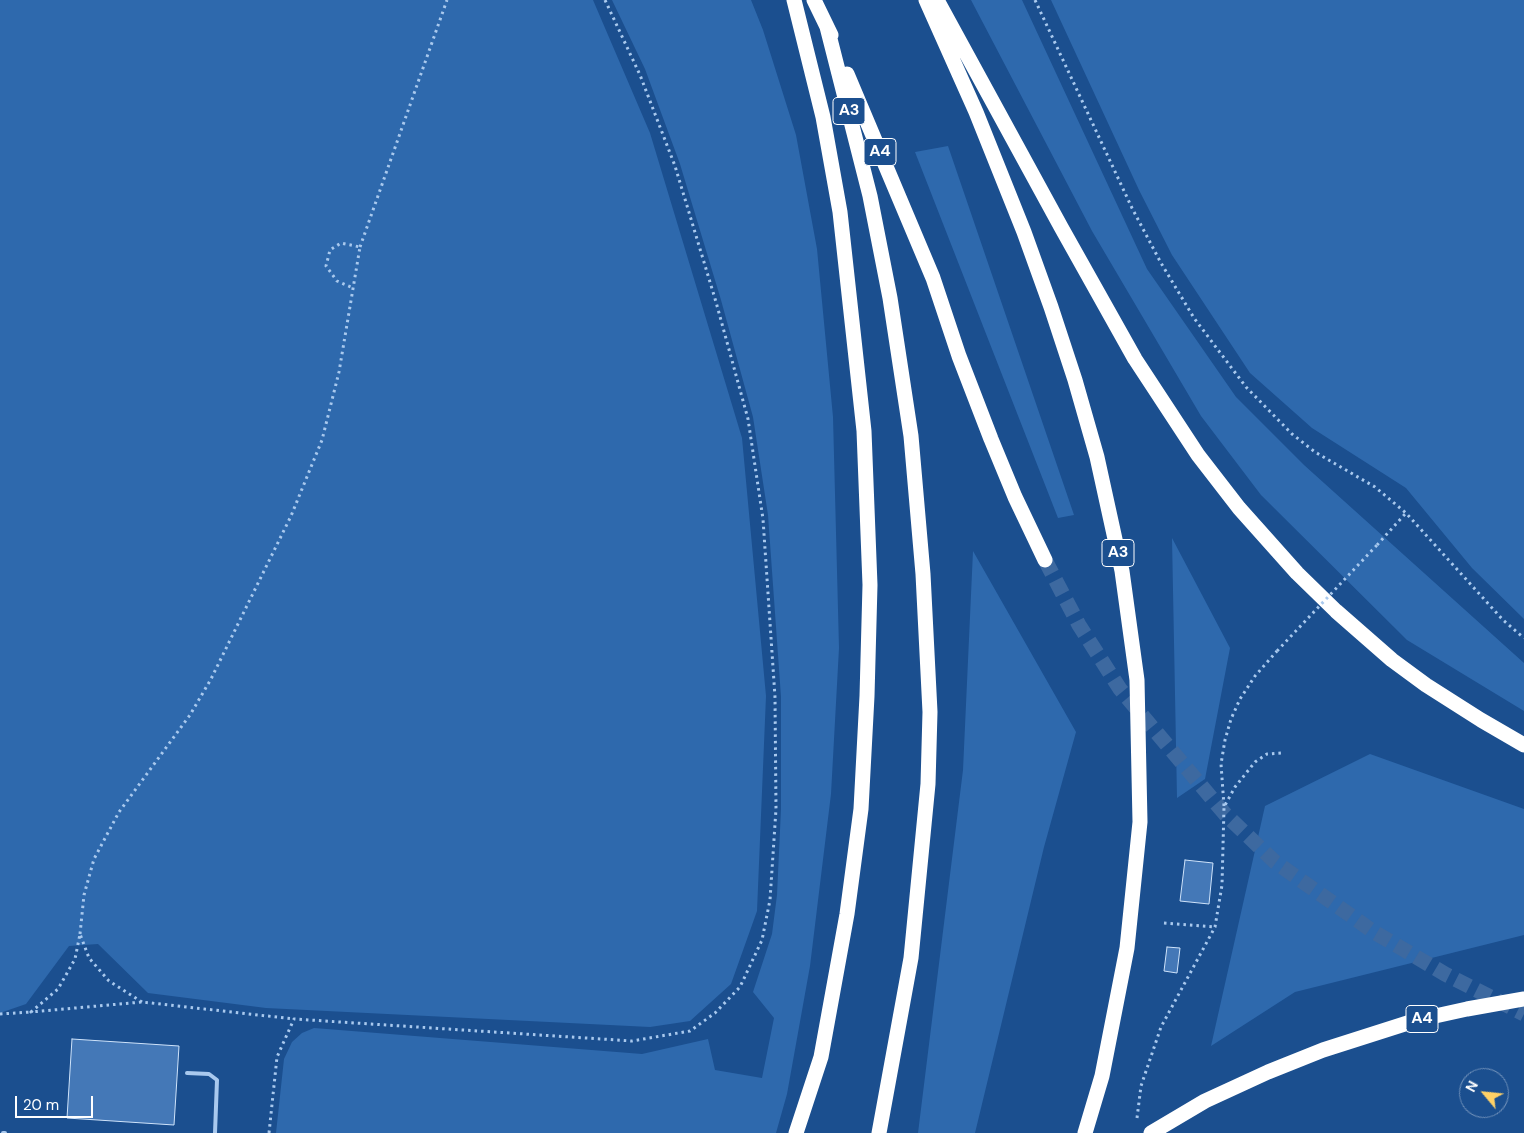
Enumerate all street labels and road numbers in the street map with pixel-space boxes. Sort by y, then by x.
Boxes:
road number: A3 [833,98,865,124]
road number: A4 [864,138,896,166]
road number: A3 [1102,540,1134,566]
road number: A4 [1406,1006,1438,1032]

